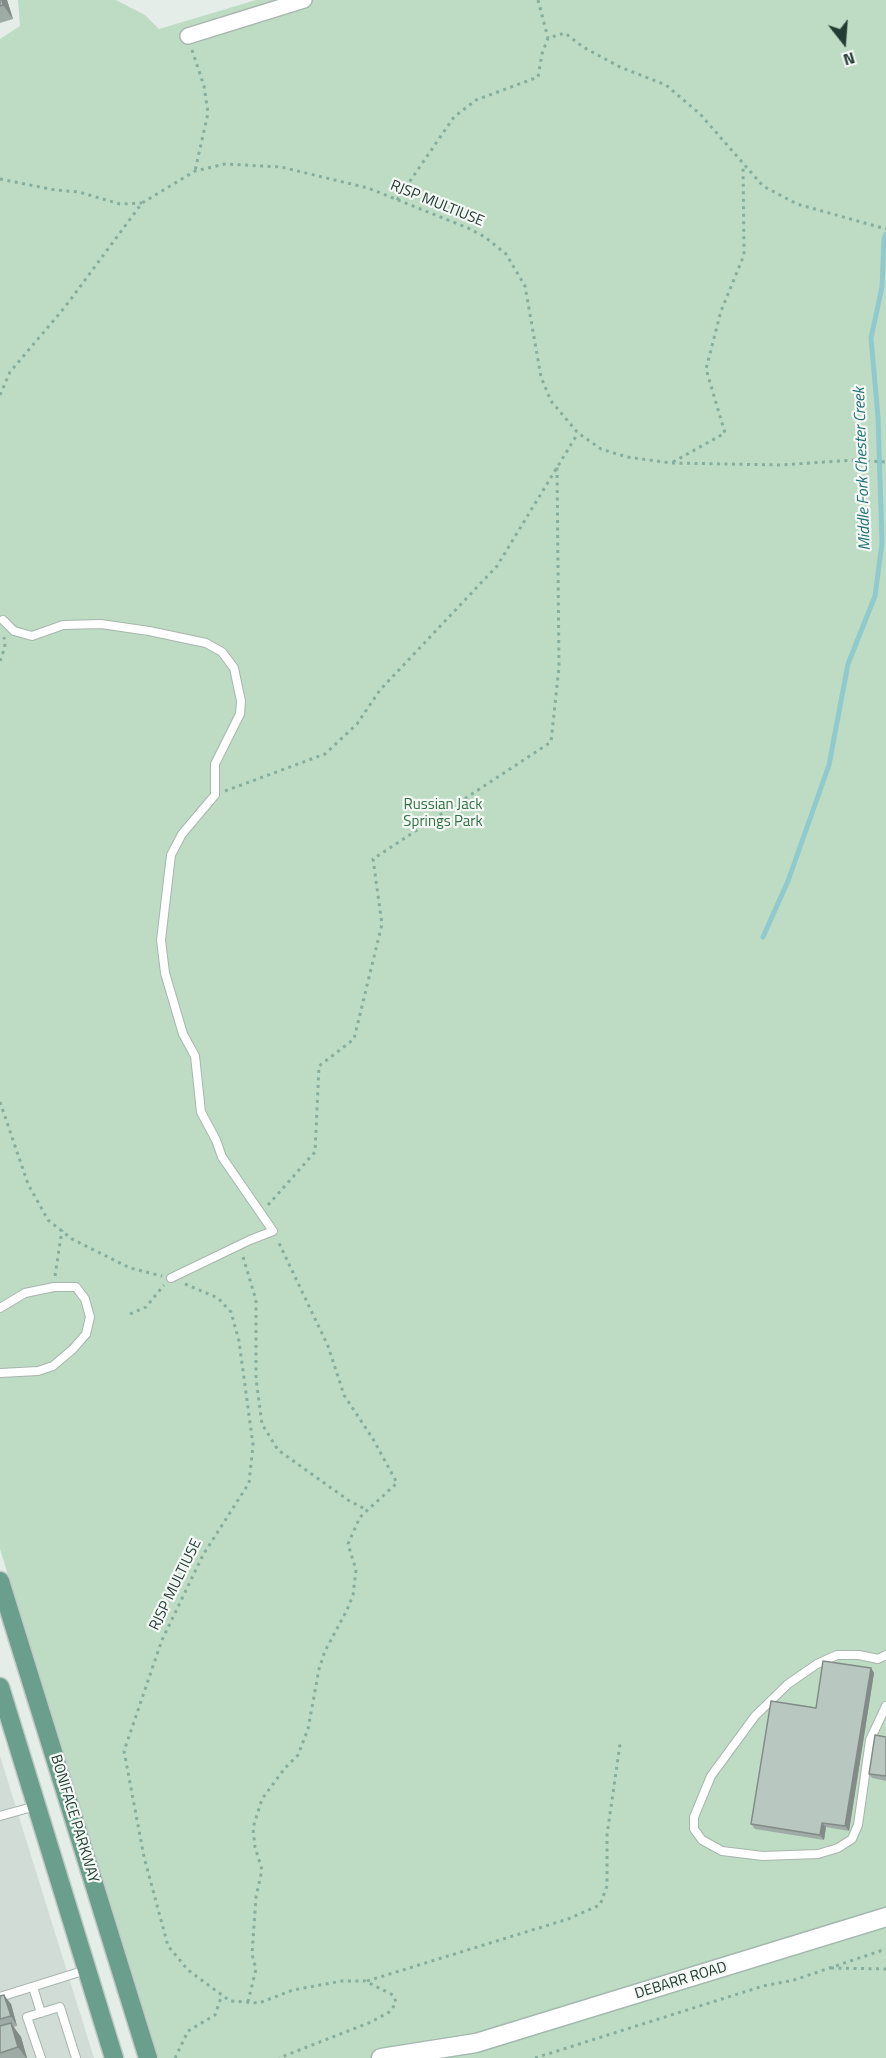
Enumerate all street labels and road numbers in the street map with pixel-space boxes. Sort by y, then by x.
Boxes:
street label: RJSP MULTIUSE [387,177,487,231]
street label: RJSP MULTIUSE [146,1536,206,1634]
street label: BONIFACE PARKWAY [46,1753,102,1885]
street label: DEBARR ROAD [633,1958,729,2004]

